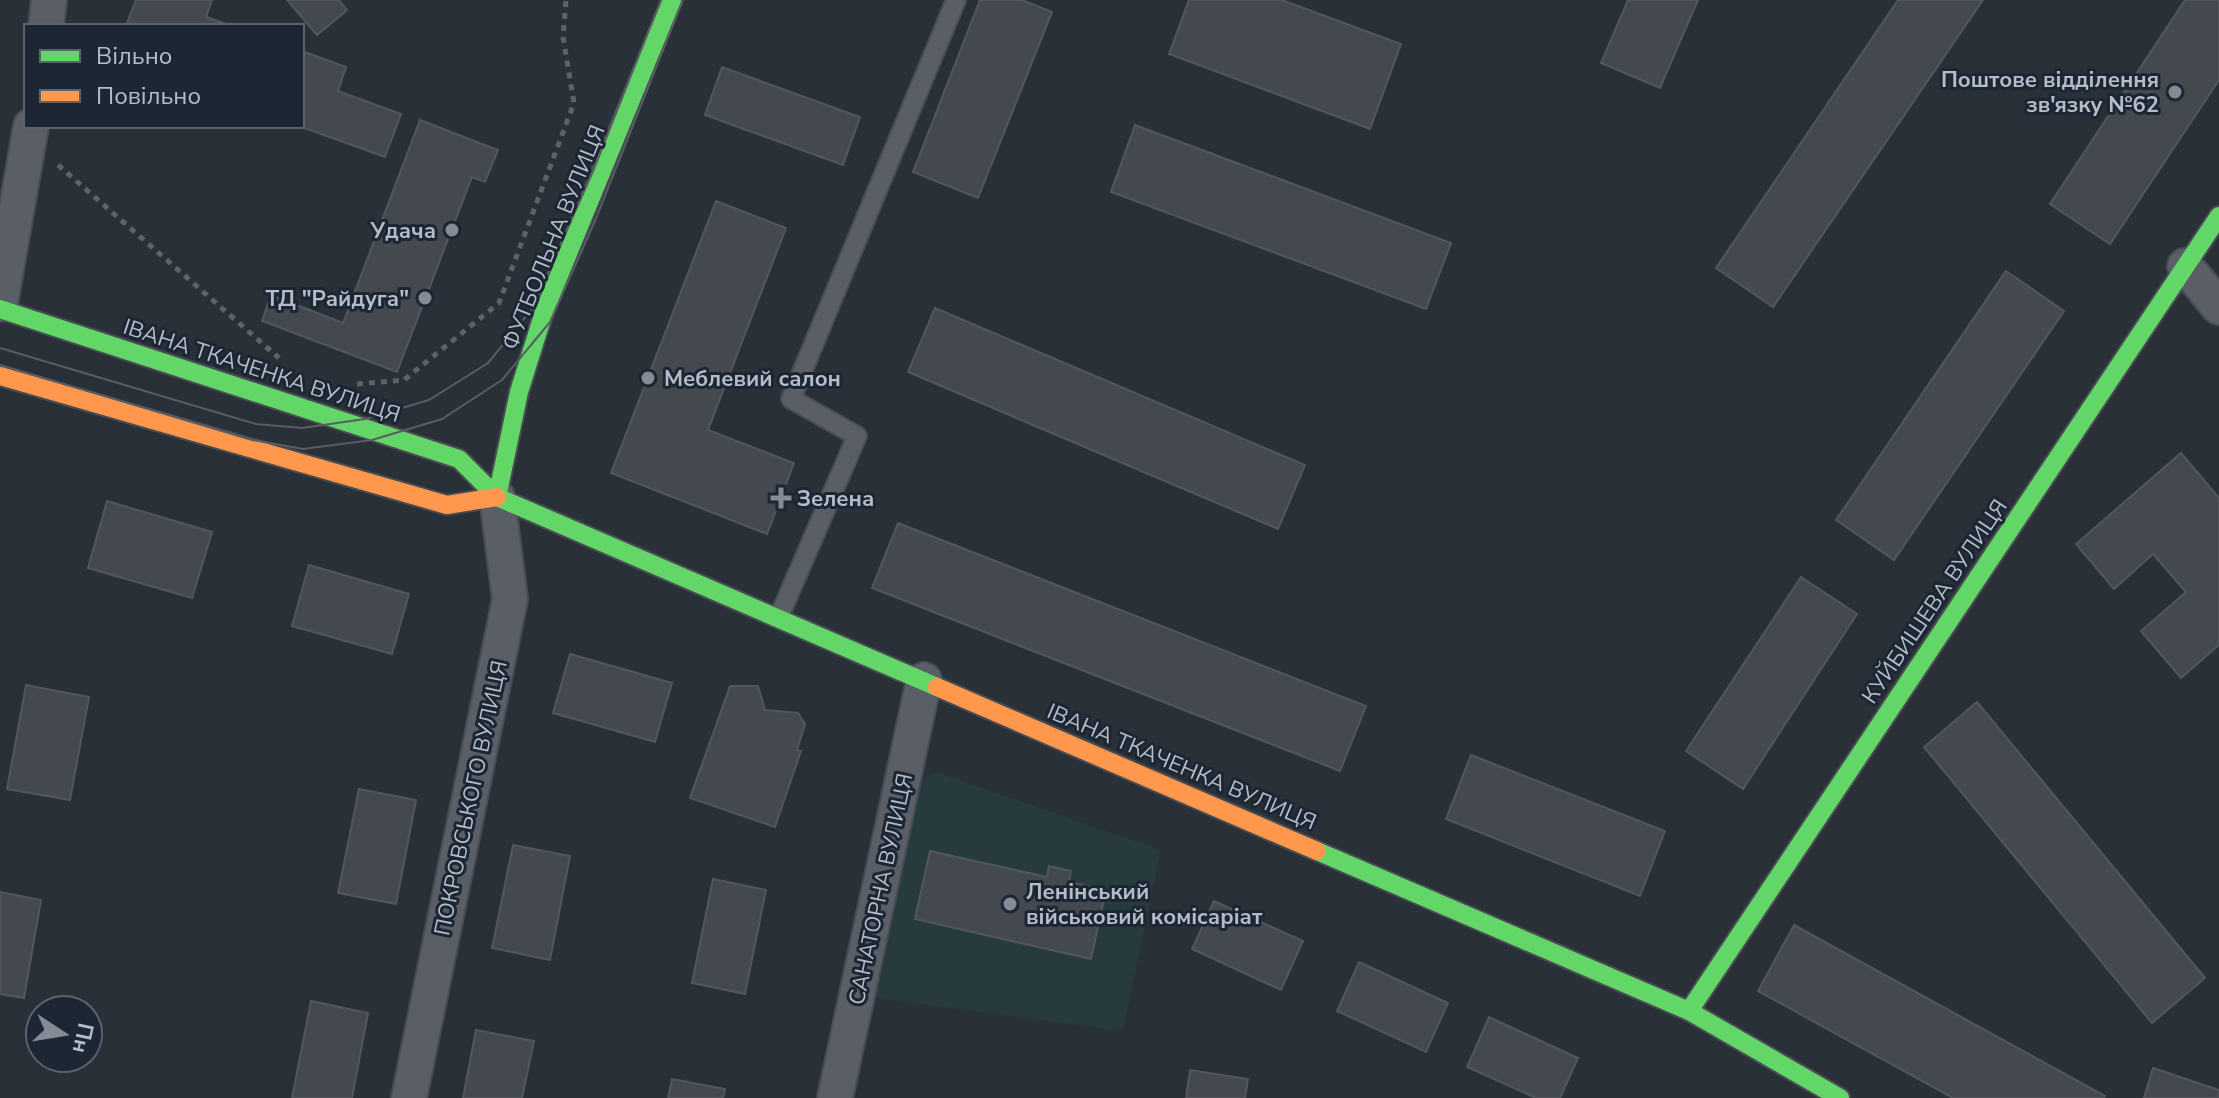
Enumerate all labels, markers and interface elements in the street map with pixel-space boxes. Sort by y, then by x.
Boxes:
legend [24,24,304,128]
text: Вільно [96,40,172,72]
place label: Поштове відділення зв'язку №62 [1941,65,2159,120]
text: Повільно [96,80,201,112]
marker: Поштове відділення зв'язку №62 [2166,83,2184,101]
street label: ФУТБОЛЬНА ВУЛИЦЯ [495,121,613,354]
place label: Удача [370,216,436,246]
marker: Удача [443,221,461,239]
place label: ТД "Райдуга" [265,284,409,314]
marker: ТД "Райдуга" [416,289,434,307]
street label: ІВАНА ТКАЧЕНКА ВУЛИЦЯ [119,312,404,430]
place label: Меблевий салон [664,364,841,394]
marker: Меблевий салон [639,369,657,387]
place label: Зелена [797,484,874,514]
marker: Зелена [772,489,790,507]
street label: КУЙБИШЕВА ВУЛИЦЯ [1855,493,2015,710]
street label: ПОКРОВСЬКОГО ВУЛИЦЯ [427,658,515,939]
street label: ІВАНА ТКАЧЕНКА ВУЛИЦЯ [1042,696,1321,837]
street label: САНАТОРНА ВУЛИЦЯ [842,771,920,1008]
place label: Ленінський військовий комісаріат [1026,877,1263,932]
marker: Ленінський військовий комісаріат [1001,895,1019,913]
north arrow [24,994,104,1074]
text: Пн [65,1020,100,1056]

